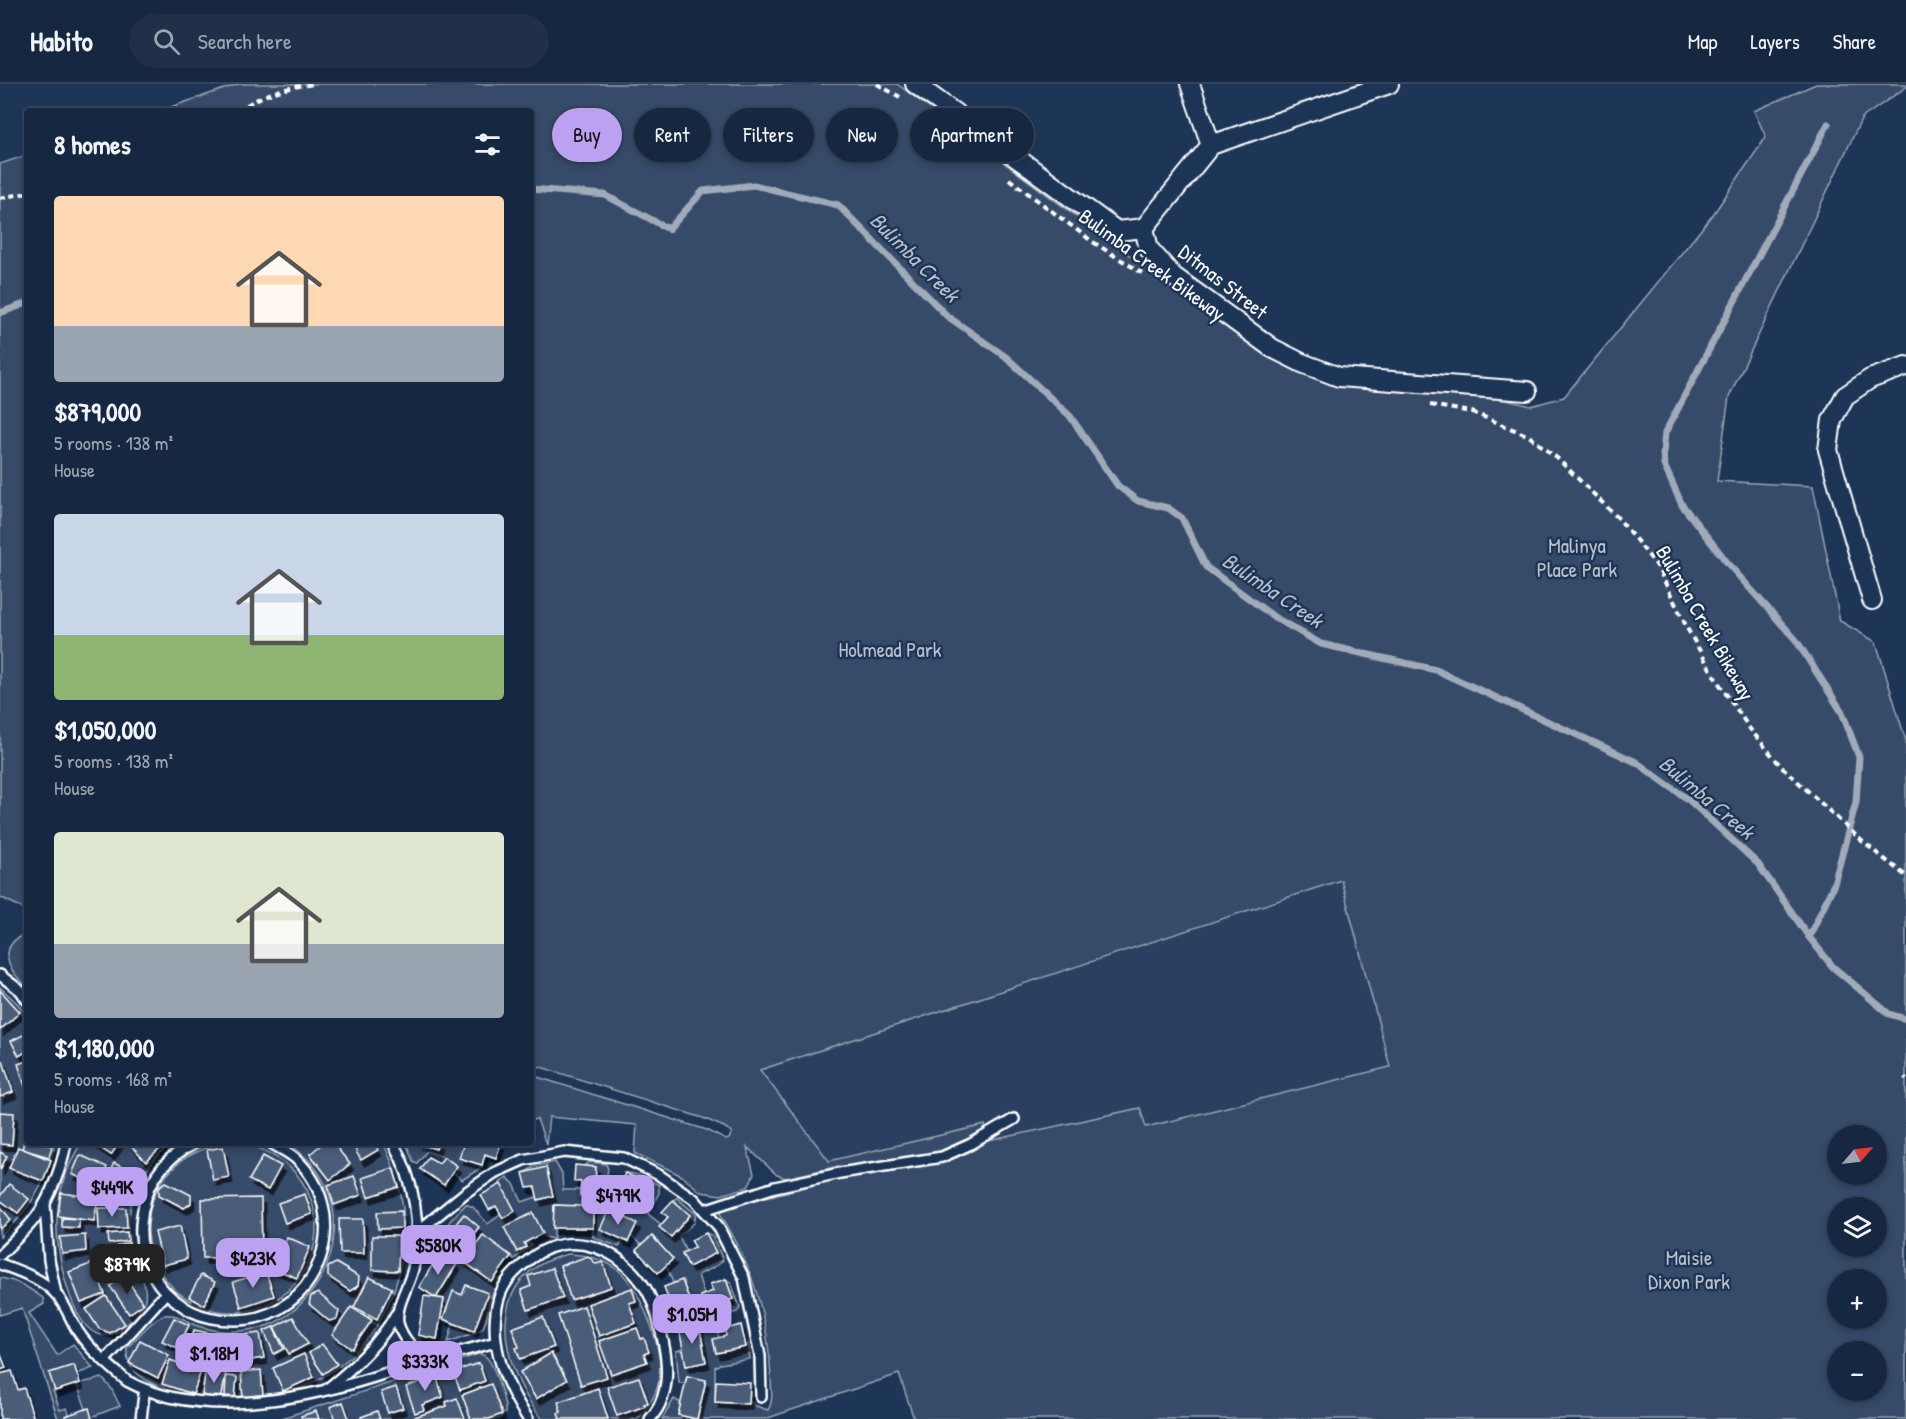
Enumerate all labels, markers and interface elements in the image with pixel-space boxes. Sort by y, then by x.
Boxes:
search box [129,14,549,68]
text: Habito [30,22,93,60]
icon: search [150,25,183,58]
text: Search here [198,26,292,56]
text: Map [1688,27,1717,56]
text: Layers [1750,27,1800,56]
text: Share [1833,27,1876,56]
chip: Buy [552,108,622,162]
chip: Rent [634,108,711,162]
chip: Filters [723,108,814,162]
chip: New [826,108,898,162]
chip: Apartment [910,108,1034,162]
text: 8 homes [54,127,131,162]
icon: filters [471,128,504,161]
street label: Bulimba Creek Bikeway [1073,202,1231,328]
water label: Bulimba Creek [864,206,968,310]
icon: home [225,235,333,343]
street label: Ditmas Street [1173,237,1275,326]
text: $879,000 [54,394,141,429]
text: 5 rooms · 138 m² [54,429,173,456]
text: House [54,456,95,483]
park label: Malinya Place Park [1537,531,1617,584]
street label: Bulimba Creek Bikeway [1649,540,1762,706]
water label: Bulimba Creek [1217,545,1331,636]
icon: home [225,553,333,661]
park label: Holmead Park [839,635,942,664]
text: $1,050,000 [54,712,156,747]
text: 5 rooms · 138 m² [54,747,173,774]
water label: Bulimba Creek [1653,748,1762,847]
text: House [54,774,95,801]
icon: home [225,871,333,979]
text: $1,180,000 [54,1030,154,1065]
text: 5 rooms · 168 m² [54,1065,172,1092]
text: House [54,1092,95,1119]
north arrow [1827,1125,1887,1185]
map controls [1827,1125,1887,1401]
pin: $449K [70,1167,154,1218]
text: $449K [91,1173,133,1200]
pin: $479K [576,1175,660,1226]
text: $479K [595,1181,641,1208]
button: layers [1827,1197,1887,1257]
pin: $580K [396,1225,480,1276]
text: $580K [415,1231,461,1258]
pin: $423K [211,1238,295,1289]
park label: Maisie Dixon Park [1648,1243,1730,1296]
pin: $879K [85,1244,169,1295]
text: $423K [230,1244,276,1271]
text: $879K [104,1250,150,1277]
button: + [1827,1269,1887,1329]
pin: $1.05M [643,1294,741,1345]
text: $1.05M [667,1300,718,1327]
pin: $1.18M [165,1333,263,1384]
text: $1.18M [189,1339,239,1366]
pin: $333K [383,1341,467,1392]
button: − [1827,1341,1887,1401]
text: $333K [401,1347,449,1374]

